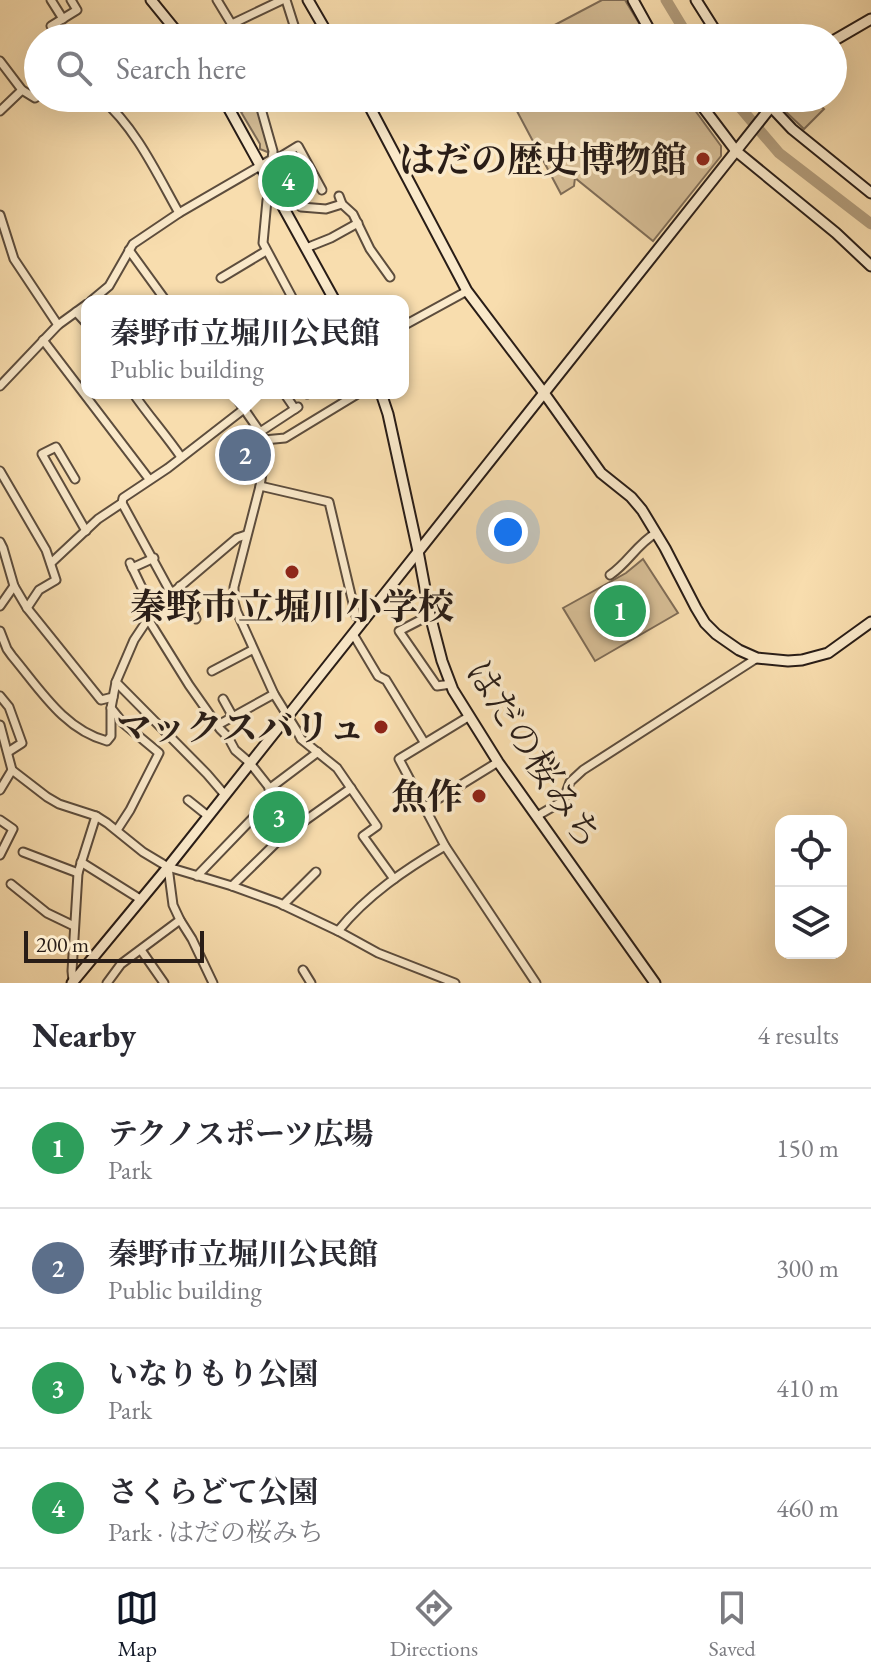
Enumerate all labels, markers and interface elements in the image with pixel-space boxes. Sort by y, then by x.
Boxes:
search box [24,24,847,112]
icon: search [52,46,96,90]
text: Search here [116,49,246,88]
place label: はだの歴史博物館 [399,136,687,183]
marker: はだの歴史博物館 [694,150,712,168]
pin: 4 [262,151,314,211]
popup [81,295,409,399]
text: 秦野市立堀川公民館 [110,313,380,352]
text: Public building [110,352,264,386]
pin: 2 [219,425,271,485]
your location [488,512,528,552]
marker: 秦野市立堀川小学校 [283,563,301,581]
pin: 1 [594,581,646,641]
place label: 秦野市立堀川小学校 [130,583,454,630]
street label: はだの桜みち [455,651,613,857]
place label: マックスバリュ [116,704,365,751]
marker: マックスバリュ [372,718,390,736]
place label: 魚作 [391,773,463,820]
pin: 3 [253,787,305,847]
marker: 魚作 [470,787,488,805]
map controls [775,815,847,959]
button: locate [775,815,847,887]
button: layers [775,887,847,959]
scale bar [24,927,204,963]
text: 200 m [36,930,89,959]
text: Nearby [32,1013,136,1057]
text: 4 results [758,1018,839,1052]
text: テクノスポーツ広場 [108,1114,374,1153]
text: 1 [51,1131,65,1165]
text: 150 m [776,1131,839,1165]
text: Park [108,1153,152,1187]
text: 秦野市立堀川公民館 [108,1234,378,1273]
text: 2 [51,1251,65,1285]
text: 300 m [776,1251,839,1285]
text: Public building [108,1273,262,1307]
text: いなりもり公園 [108,1354,318,1393]
text: 3 [51,1371,65,1405]
text: 410 m [776,1371,839,1405]
text: Park [108,1393,152,1427]
text: さくらどて公園 [108,1472,318,1511]
text: 4 [51,1491,65,1525]
text: 460 m [776,1491,839,1525]
text: Park · はだの桜みち [108,1515,324,1549]
tab: Map [115,1586,159,1663]
tab: Directions [390,1586,478,1663]
tab: Saved [709,1586,756,1663]

